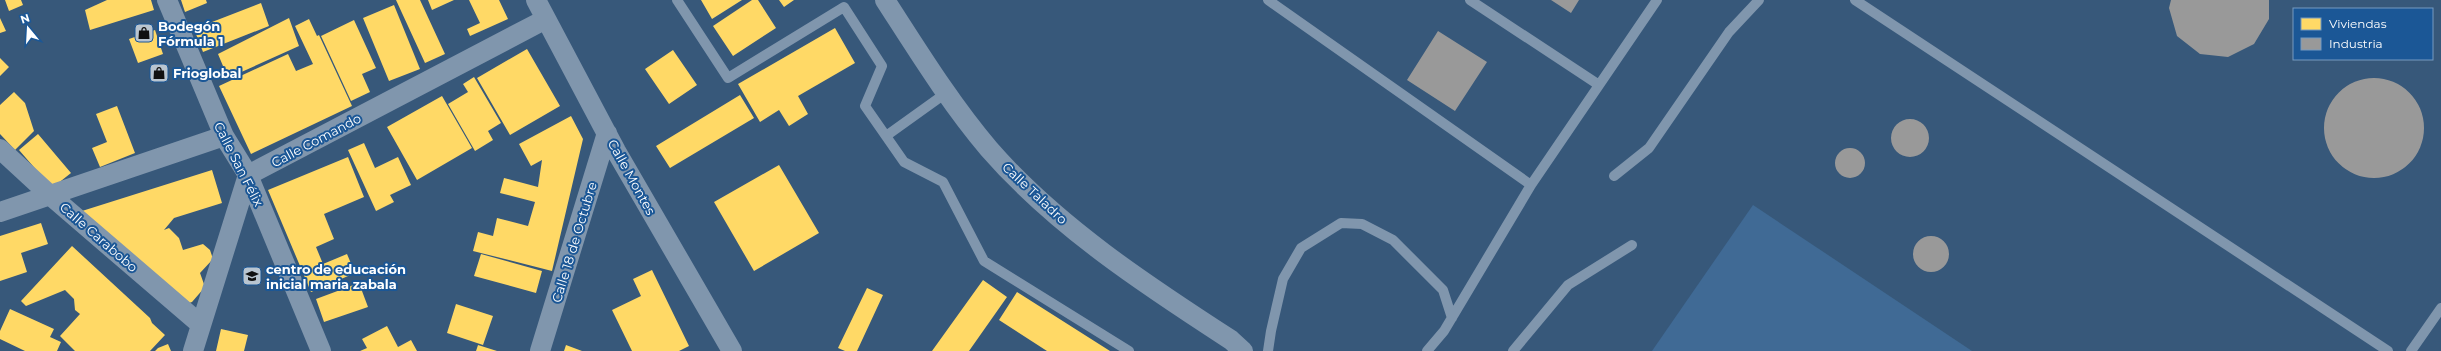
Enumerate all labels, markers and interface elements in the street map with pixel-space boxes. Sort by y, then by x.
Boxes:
north arrow [8,8,48,48]
legend [2293,8,2433,60]
text: N [19,10,31,27]
text: Viviendas [2329,16,2387,31]
place label: Bodegón Fórmula 1 [158,18,223,49]
shop icon: Bodegón Fórmula 1 [133,22,155,44]
text: Industria [2329,36,2383,51]
shop icon: Frioglobal [148,62,170,84]
place label: Frioglobal [173,65,241,81]
street label: Calle Comando [268,110,364,170]
street label: Calle San Félix [211,119,267,209]
street label: Calle Montes [605,137,659,217]
street label: Calle Taladro [999,159,1071,227]
street label: Calle 18 de Octubre [548,179,600,304]
street label: Calle Carabobo [57,199,141,275]
place label: centro de educación inicial maria zabala [266,261,406,292]
school or university icon: centro de educación inicial maria zabala [241,265,263,287]

